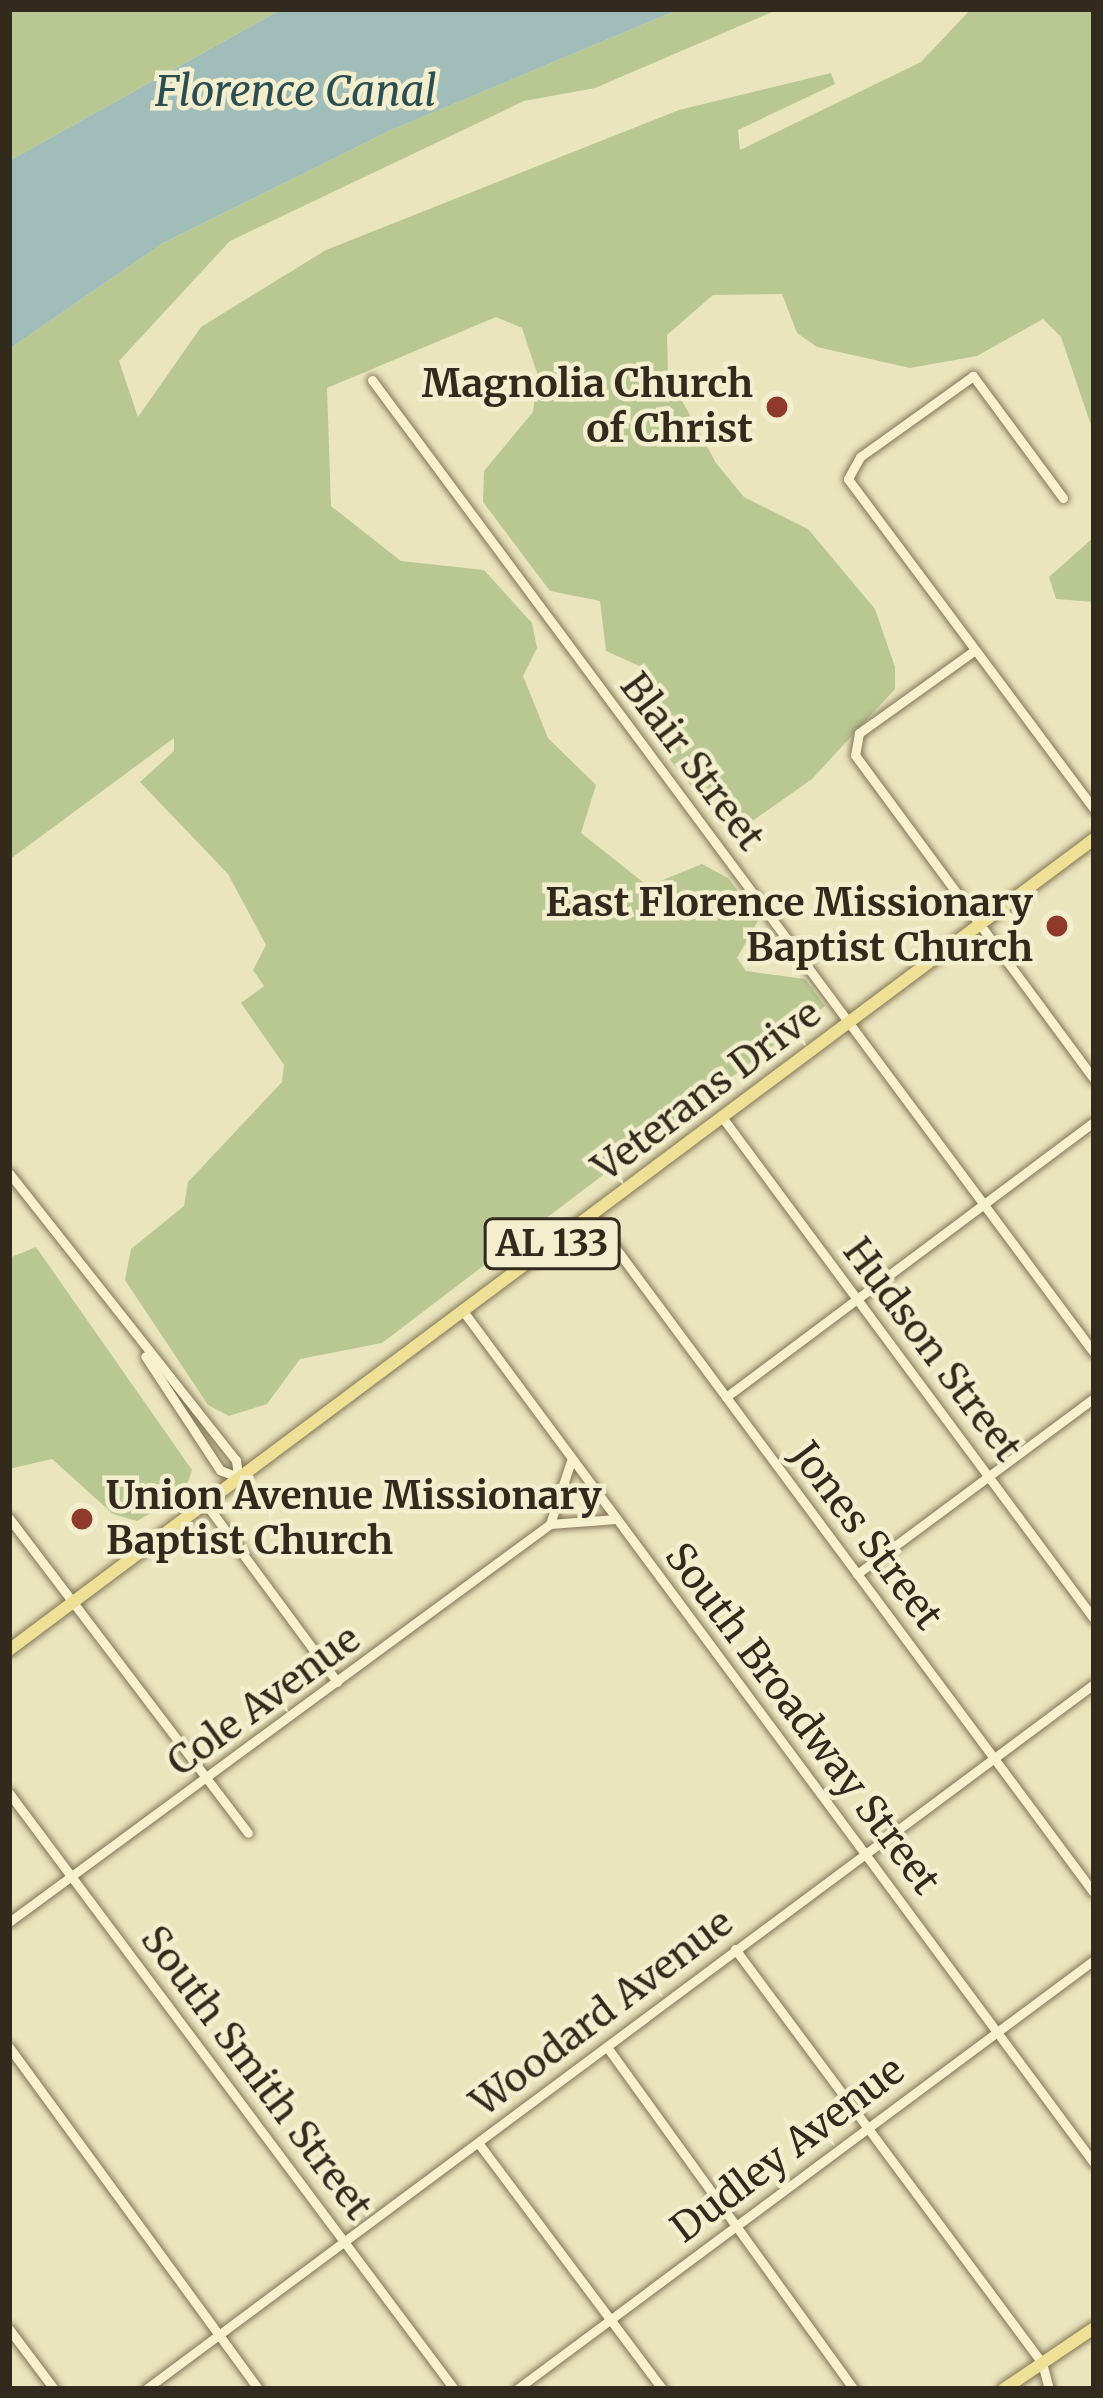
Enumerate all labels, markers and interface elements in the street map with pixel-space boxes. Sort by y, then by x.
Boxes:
water label: Florence Canal [155,66,437,116]
place label: Magnolia Church of Christ [422,362,753,453]
marker: Magnolia Church of Christ [764,394,790,420]
street label: Blair Street [610,664,774,860]
place label: East Florence Missionary Baptist Church [545,881,1033,972]
marker: East Florence Missionary Baptist Church [1044,913,1070,939]
street label: Veterans Drive [584,990,830,1192]
road number: AL 133 [483,1214,621,1274]
street label: Hudson Street [833,1229,1031,1471]
street label: Jones Street [780,1433,952,1639]
place label: Union Avenue Missionary Baptist Church [106,1474,602,1565]
marker: Union Avenue Missionary Baptist Church [69,1506,95,1532]
street label: South Broadway Street [655,1534,949,1904]
street label: Cole Avenue [159,1616,369,1786]
street label: Woodard Avenue [462,1899,742,2127]
street label: South Smith Street [130,1917,382,2229]
street label: Dudley Avenue [662,2047,914,2253]

